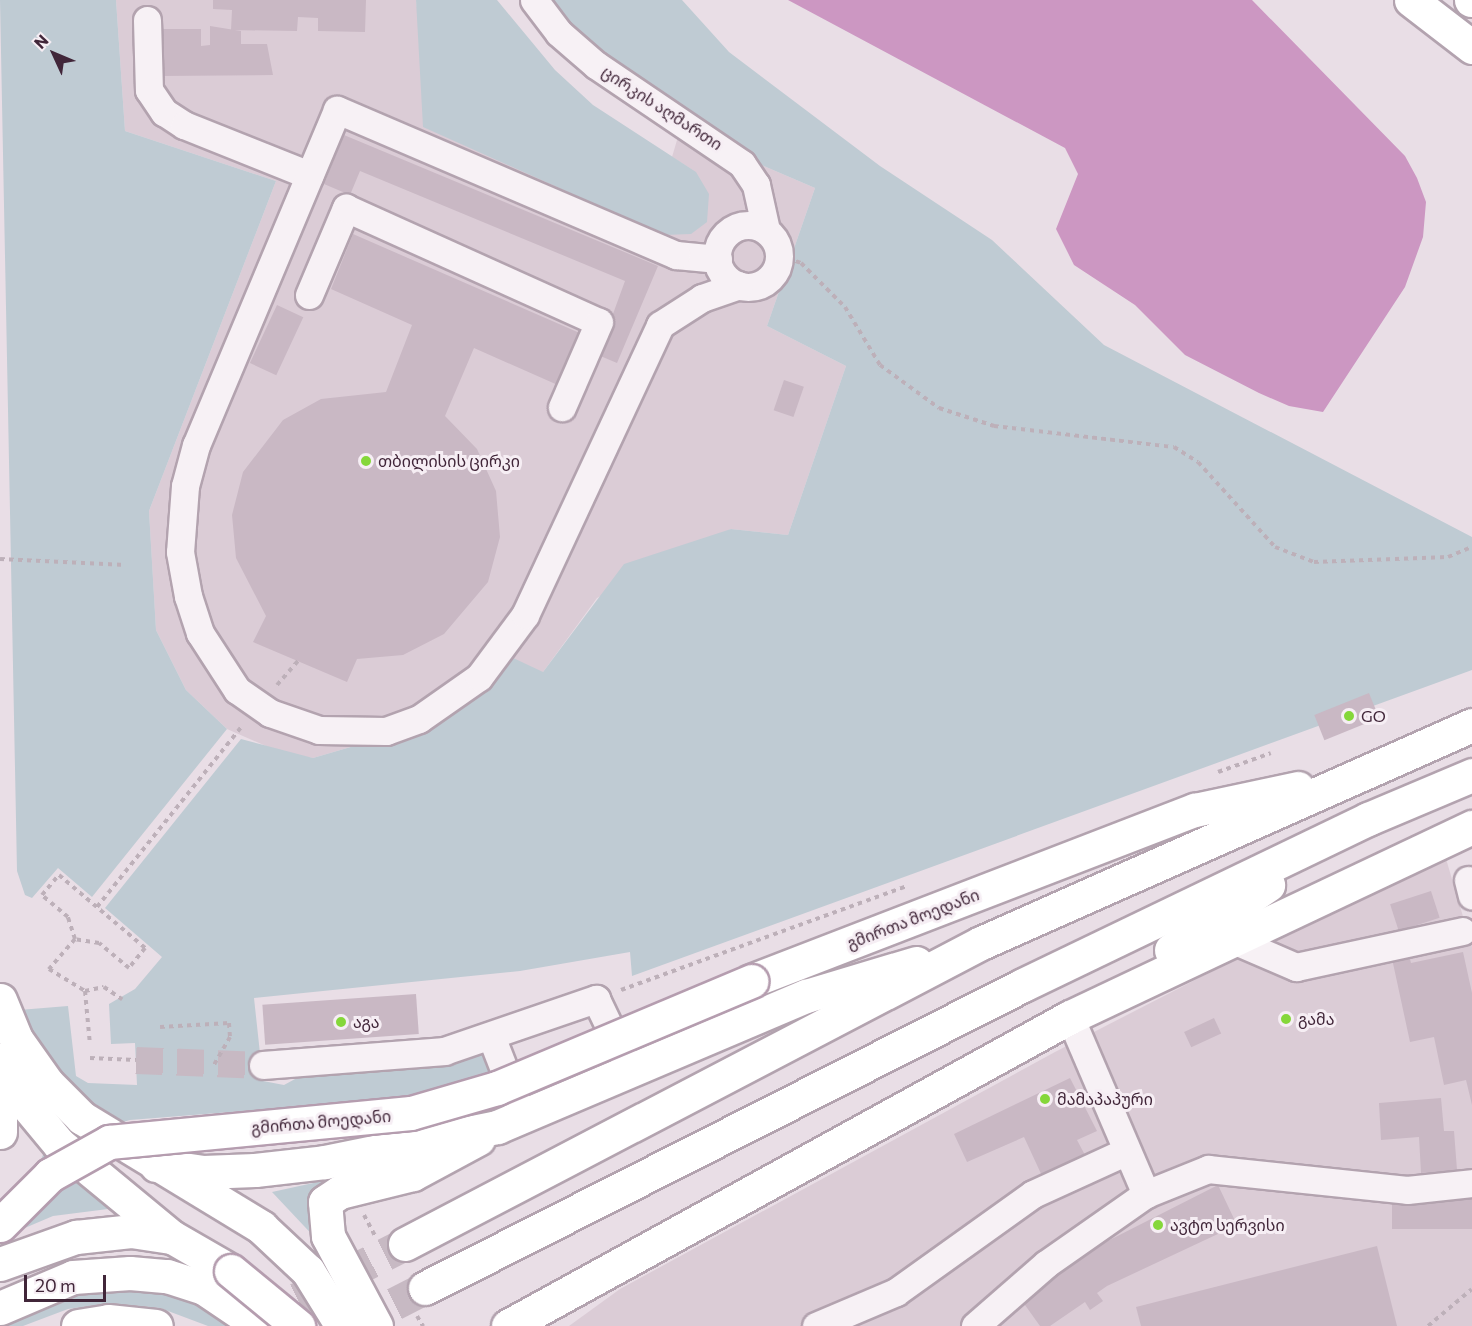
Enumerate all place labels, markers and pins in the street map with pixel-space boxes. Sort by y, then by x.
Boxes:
place label: თბილისის ცირკი [378,451,520,471]
marker: თბილისის ცირკი [359,454,373,468]
place label: GO [1361,706,1386,726]
marker: GO [1342,709,1356,723]
place label: გამა [1298,1009,1334,1029]
place label: აგა [353,1012,379,1032]
marker: გამა [1279,1012,1293,1026]
marker: აგა [334,1015,348,1029]
place label: მამაპაპური [1057,1089,1153,1109]
marker: მამაპაპური [1038,1092,1052,1106]
place label: ავტო სერვისი [1170,1215,1285,1235]
marker: ავტო სერვისი [1151,1218,1165,1232]

